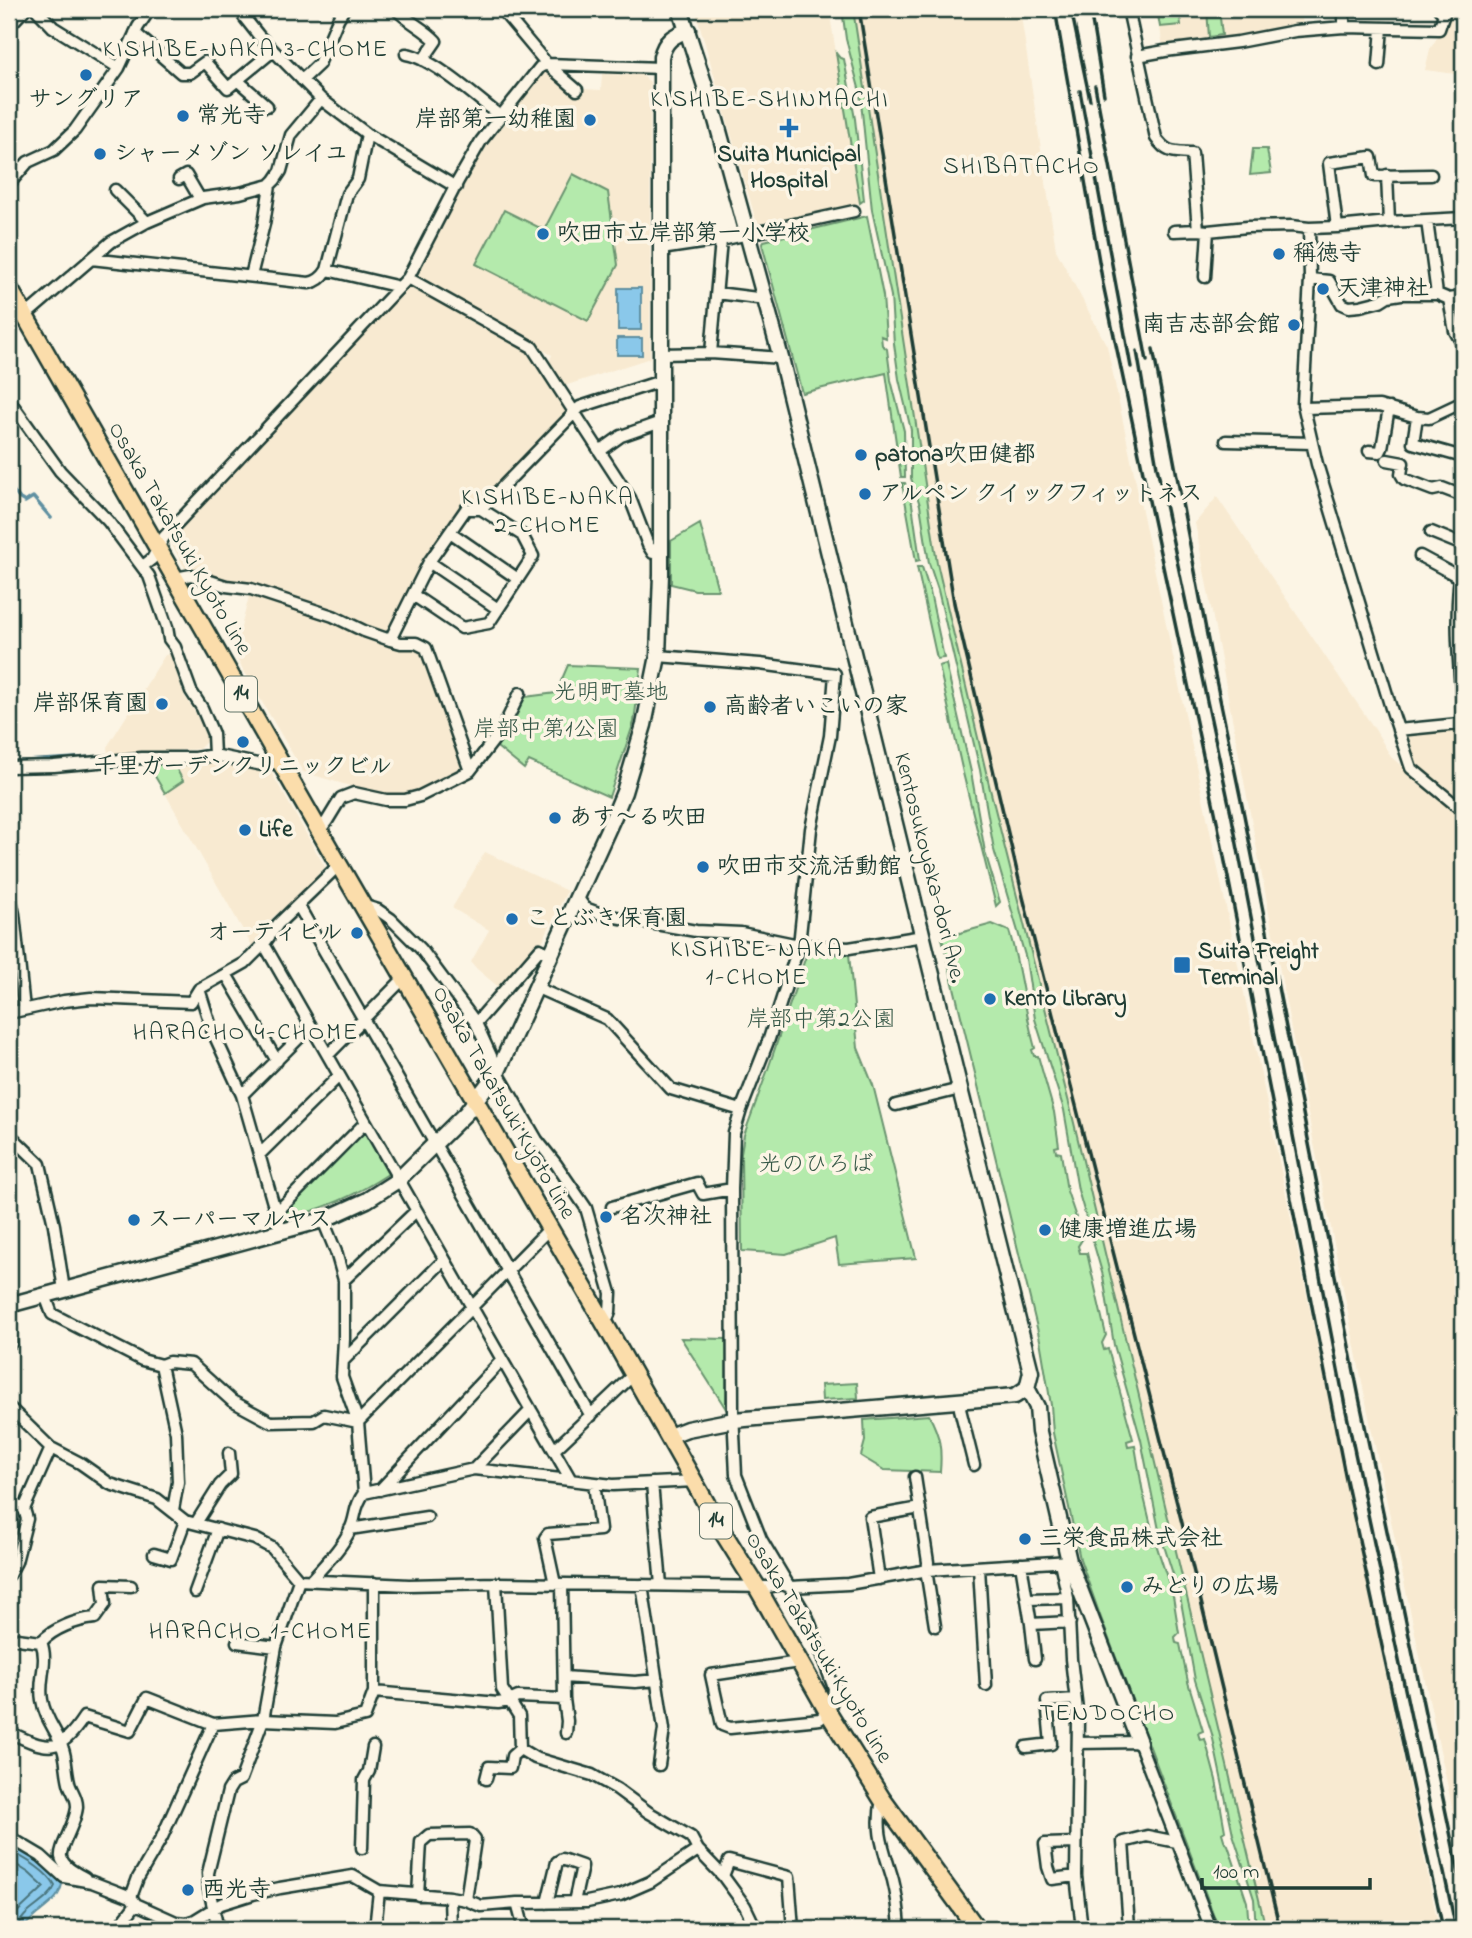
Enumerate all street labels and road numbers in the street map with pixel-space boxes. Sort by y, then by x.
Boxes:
street label: Osaka Takatsuki Kyoto Line [97,416,260,663]
road number: 14 [225,676,257,712]
street label: Kentosukoyaka-dori Ave. [882,749,974,987]
street label: Osaka Takatsuki Kyoto Line [421,980,584,1227]
road number: 14 [700,1504,732,1538]
street label: Osaka Takatsuki Kyoto Line [734,1526,901,1771]

